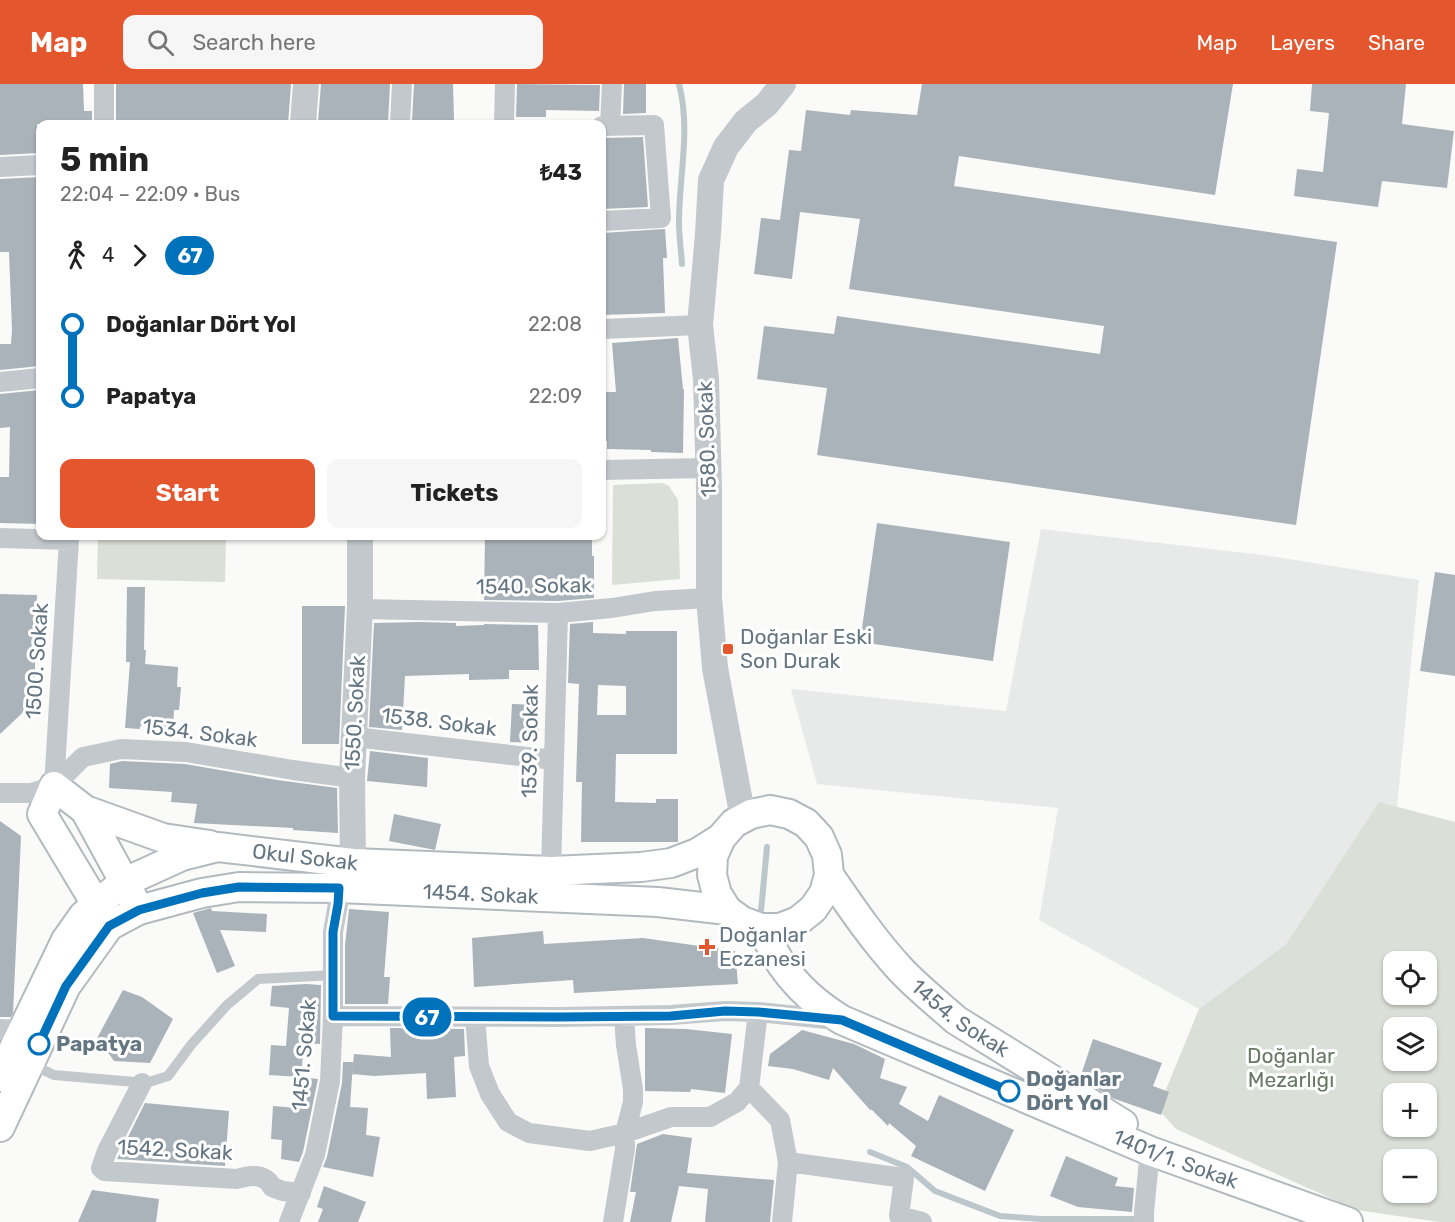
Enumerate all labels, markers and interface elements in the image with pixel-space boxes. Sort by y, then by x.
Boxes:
search box [123,15,543,69]
text: Map [30,26,87,59]
icon: search [144,26,177,59]
text: Search here [192,29,316,56]
text: Map [1196,30,1237,55]
text: Layers [1270,30,1335,55]
text: Share [1368,30,1425,55]
text: 5 min [60,140,149,179]
text: ₺43 [540,159,582,186]
text: 22:04 – 22:09 · Bus [60,182,240,206]
icon: walk [60,239,93,272]
icon: forward [123,239,156,272]
text: 4 [102,243,114,267]
text: 67 [177,243,202,268]
text: Doğanlar Dört Yol [106,311,296,338]
text: 22:08 [528,312,582,336]
street label: 1580. Sokak [692,380,721,498]
text: Papatya [106,383,196,410]
text: 22:09 [529,384,582,408]
button: Start [60,459,315,528]
button: Tickets [327,459,582,528]
street label: 1540. Sokak [476,572,592,599]
street label: 1500. Sokak [20,602,53,720]
place label: Doğanlar Eski Son Durak [740,624,872,673]
marker: Doğanlar Eski Son Durak [721,642,735,656]
street label: 1550. Sokak [339,654,370,771]
street label: 1539. Sokak [516,684,543,798]
street label: 1538. Sokak [380,702,498,741]
street label: 1534. Sokak [141,713,259,752]
street label: Okul Sokak [251,838,359,876]
street label: 1454. Sokak [422,879,539,909]
place label: Doğanlar Eczanesi [719,922,807,971]
marker: Doğanlar Eczanesi [700,940,714,954]
map controls [1383,951,1437,1203]
button: locate [1383,951,1437,1005]
street label: 1454. Sokak [906,974,1014,1062]
street label: 1451. Sokak [286,998,321,1112]
line badge: 67 [400,998,454,1036]
text: 67 [415,1005,440,1030]
button: layers [1383,1017,1437,1071]
place label: Papatya [56,1031,142,1056]
marker: Papatya [28,1033,50,1055]
park label: Doğanlar Mezarlığı [1247,1043,1335,1092]
place label: Doğanlar Dört Yol [1026,1066,1121,1115]
marker: Doğanlar Dört Yol [998,1080,1020,1102]
button: + [1383,1083,1437,1137]
street label: 1401/1. Sokak [1109,1124,1242,1194]
street label: 1542. Sokak [117,1134,233,1165]
button: − [1383,1149,1437,1203]

